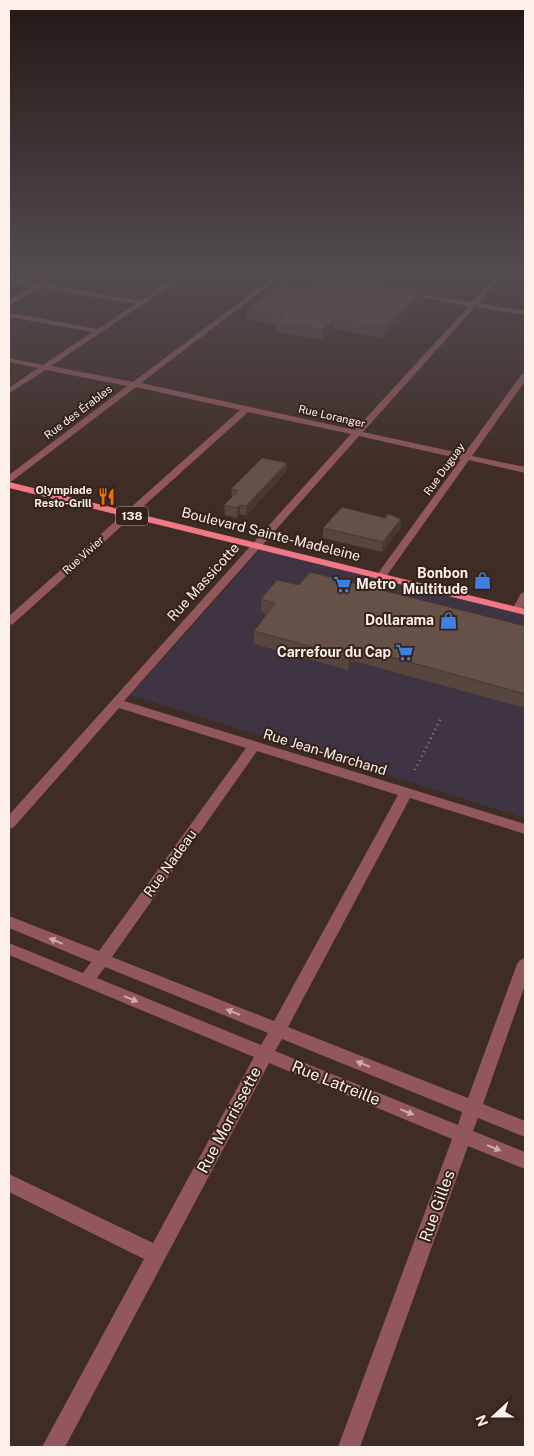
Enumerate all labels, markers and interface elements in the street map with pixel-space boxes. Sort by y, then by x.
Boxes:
street label: Rue des Érables [41,382,115,441]
street label: Rue Loranger [297,402,367,430]
street label: Rue Duguay [421,441,467,497]
place label: Olympiade Resto-Grill [34,484,92,509]
restaurant icon: Olympiade Resto-Grill [96,486,116,506]
street label: Boulevard Sainte-Madeleine [180,504,362,564]
road number: 138 [116,506,148,526]
street label: Rue Vivier [60,533,106,577]
street label: Rue Massicotte [164,540,242,624]
place label: Bonbon Multitude [402,565,468,597]
shop icon: Bonbon Multitude [472,571,492,591]
supermarket icon: Metro [332,574,352,594]
place label: Metro [356,576,396,592]
shop icon: Dollarama [438,610,458,630]
place label: Dollarama [365,612,434,628]
supermarket icon: Carrefour du Cap [395,642,415,662]
place label: Carrefour du Cap [277,644,391,660]
street label: Rue Jean-Marchand [261,726,389,778]
street label: Rue Nadeau [140,826,200,900]
one-way arrow [48,937,63,945]
one-way arrow [124,996,138,1004]
one-way arrow [226,1007,240,1015]
street label: Rue Latreille [289,1057,383,1109]
one-way arrow [355,1060,370,1068]
street label: Rue Morrissette [193,1064,265,1176]
one-way arrow [400,1109,414,1117]
one-way arrow [487,1144,502,1152]
street label: Rue Gilles [415,1168,459,1244]
north arrow [469,1391,519,1441]
text: N [472,1413,491,1429]

